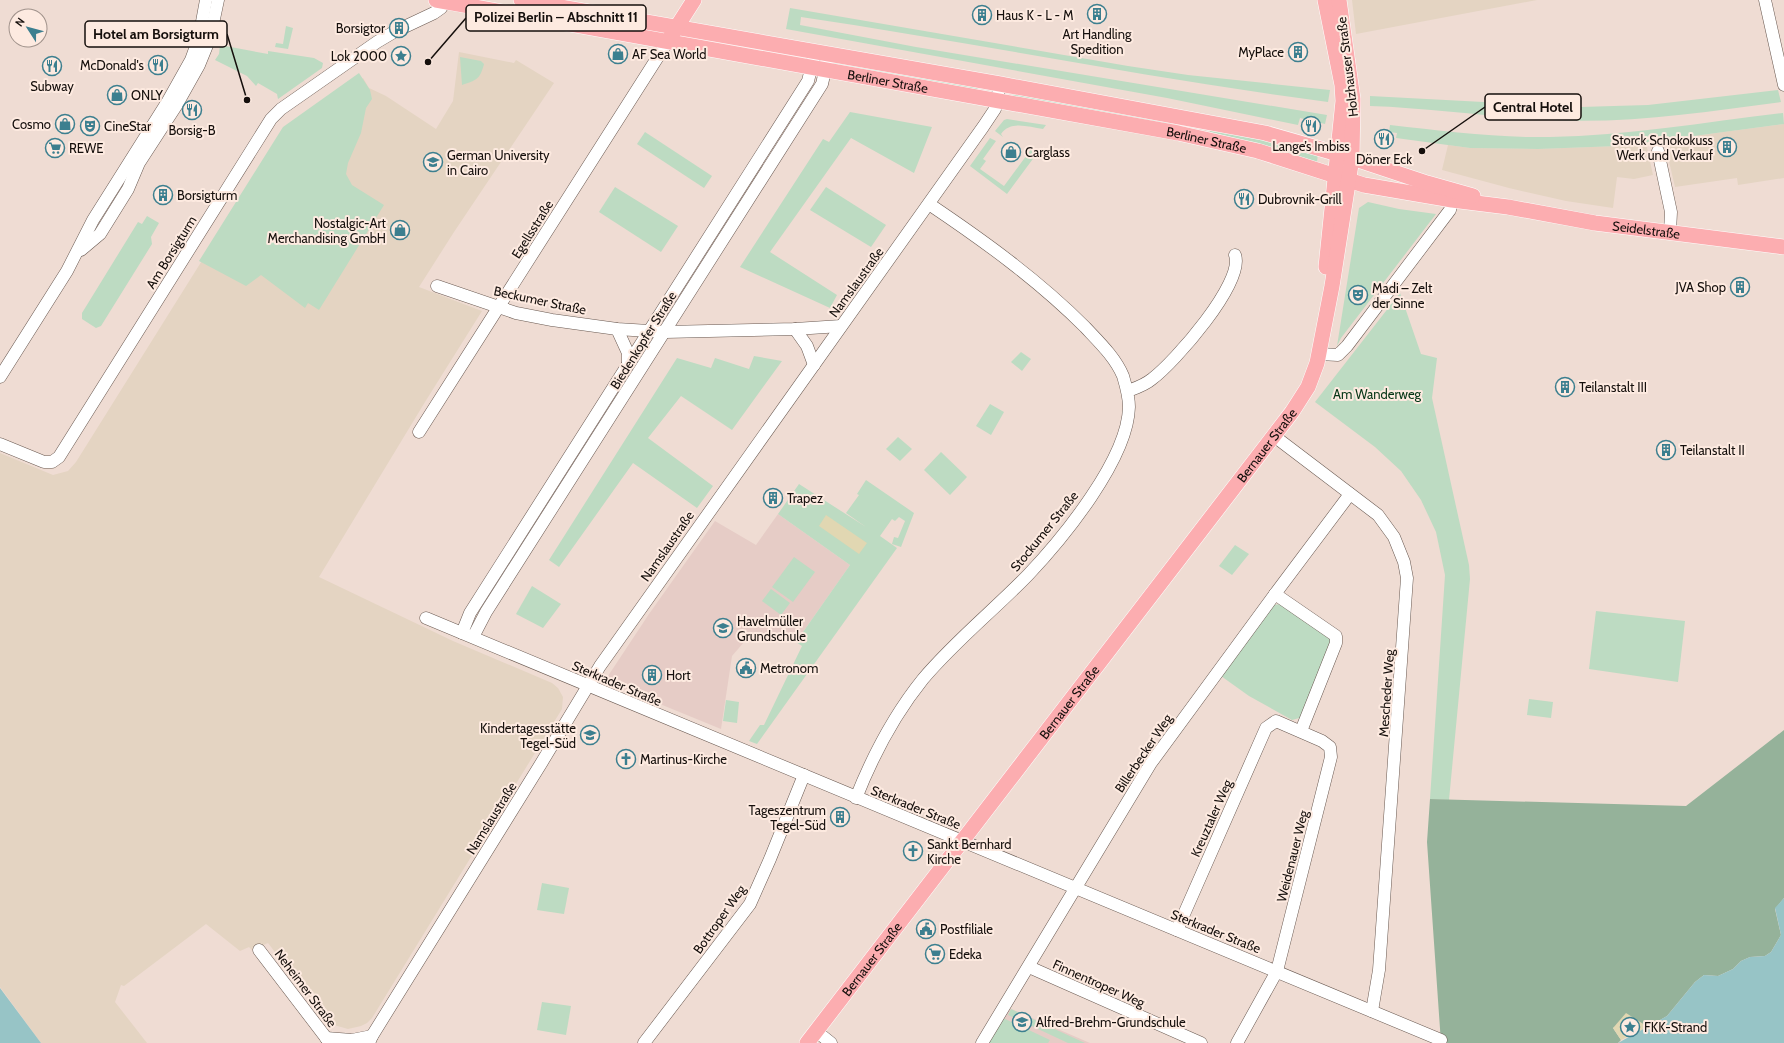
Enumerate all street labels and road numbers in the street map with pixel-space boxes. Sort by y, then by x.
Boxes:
street label: Holzhauser Straße [1333,16,1361,118]
street label: Berliner Straße [846,66,930,96]
street label: Berliner Straße [1165,123,1248,156]
street label: Egellsstraße [508,197,556,261]
street label: Am Borsigturm [142,213,200,291]
street label: Seidelstraße [1611,217,1681,242]
street label: Namslaustraße [825,244,887,320]
street label: Beckumer Straße [492,282,588,318]
street label: Biedenkopfer Straße [607,288,680,392]
street label: Bernauer Straße [1233,405,1300,485]
street label: Stockumer Straße [1007,487,1081,574]
street label: Namslaustraße [637,507,697,584]
street label: Mescheder Weg [1375,648,1397,737]
street label: Sterkrader Straße [570,657,664,709]
street label: Bernauer Straße [1036,662,1103,742]
street label: Billerbecker Weg [1111,710,1175,795]
street label: Kreuztaler Weg [1187,776,1235,859]
street label: Namslaustraße [462,779,520,857]
street label: Sterkrader Straße [869,782,964,832]
street label: Weidenauer Weg [1273,808,1311,904]
street label: Bottroper Weg [689,881,749,957]
street label: Sterkrader Straße [1169,906,1264,956]
street label: Bernauer Straße [838,919,905,999]
street label: Neheimer Straße [272,946,341,1030]
street label: Finnentroper Weg [1050,956,1148,1011]

